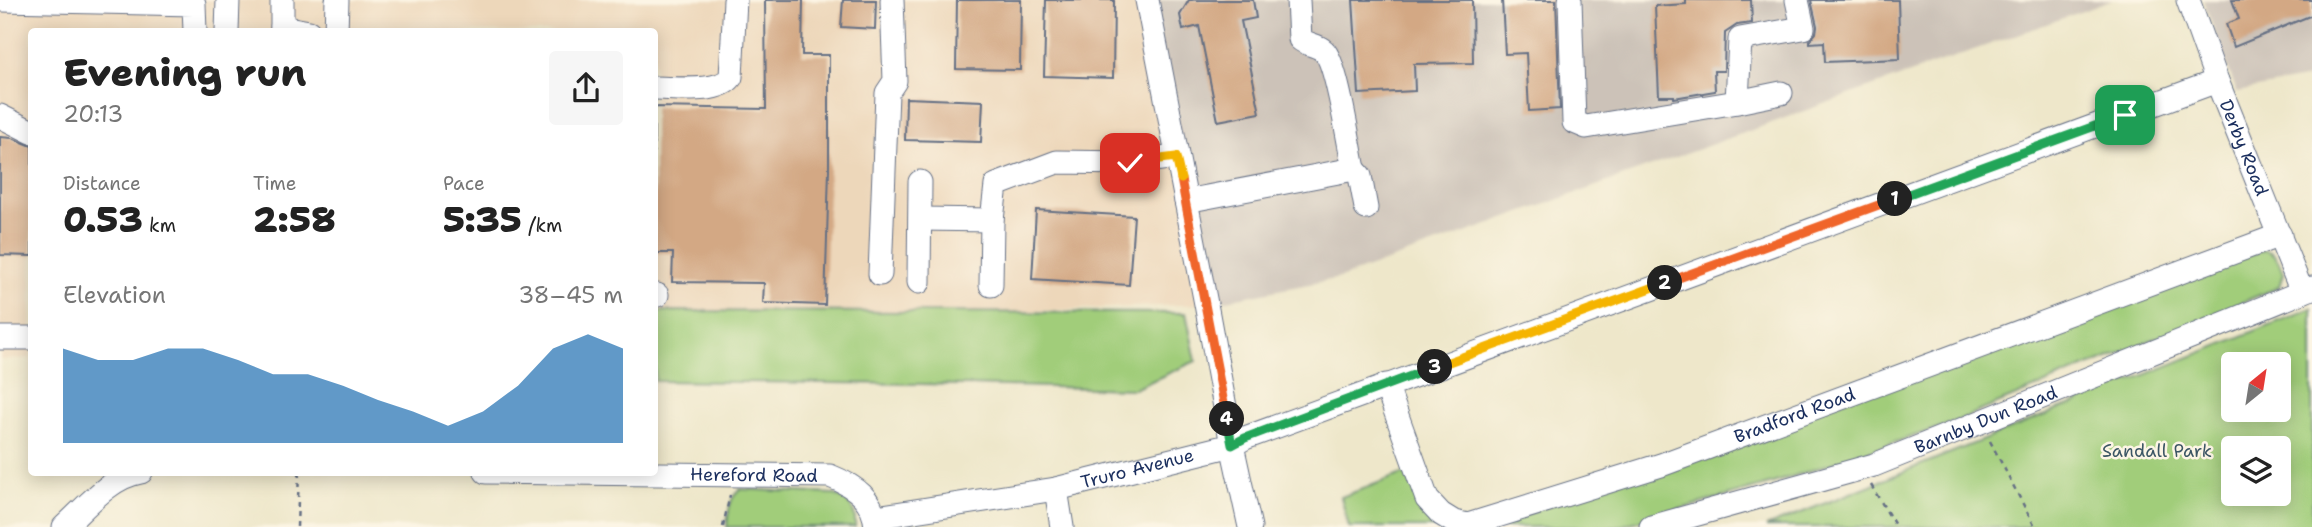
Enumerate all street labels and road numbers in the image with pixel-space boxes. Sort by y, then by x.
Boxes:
street label: Derby Road [2214,96,2274,199]
street label: Barnby Dun Road [1911,380,2061,459]
street label: Bradford Road [1731,382,1859,449]
street label: Truro Avenue [1078,443,1196,494]
street label: Hereford Road [690,462,818,488]

